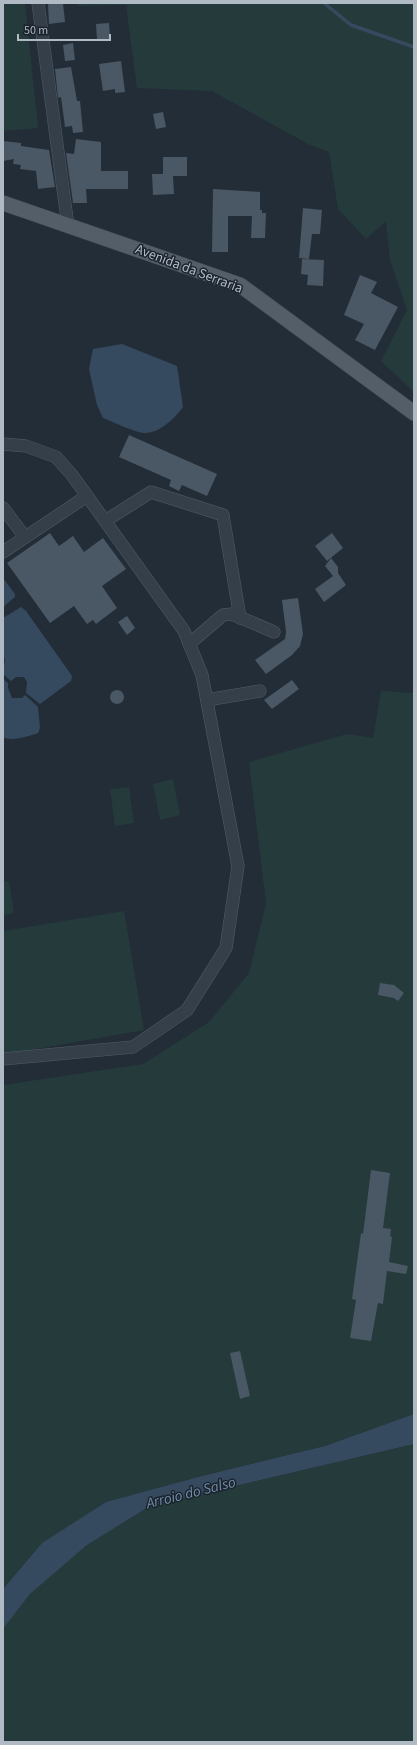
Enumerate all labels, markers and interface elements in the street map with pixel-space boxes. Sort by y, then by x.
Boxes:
scale bar [18,16,110,42]
text: 50 m [24,22,48,39]
street label: Avenida da Serraria [132,239,246,299]
water label: Arroio do Salso [143,1472,238,1515]

